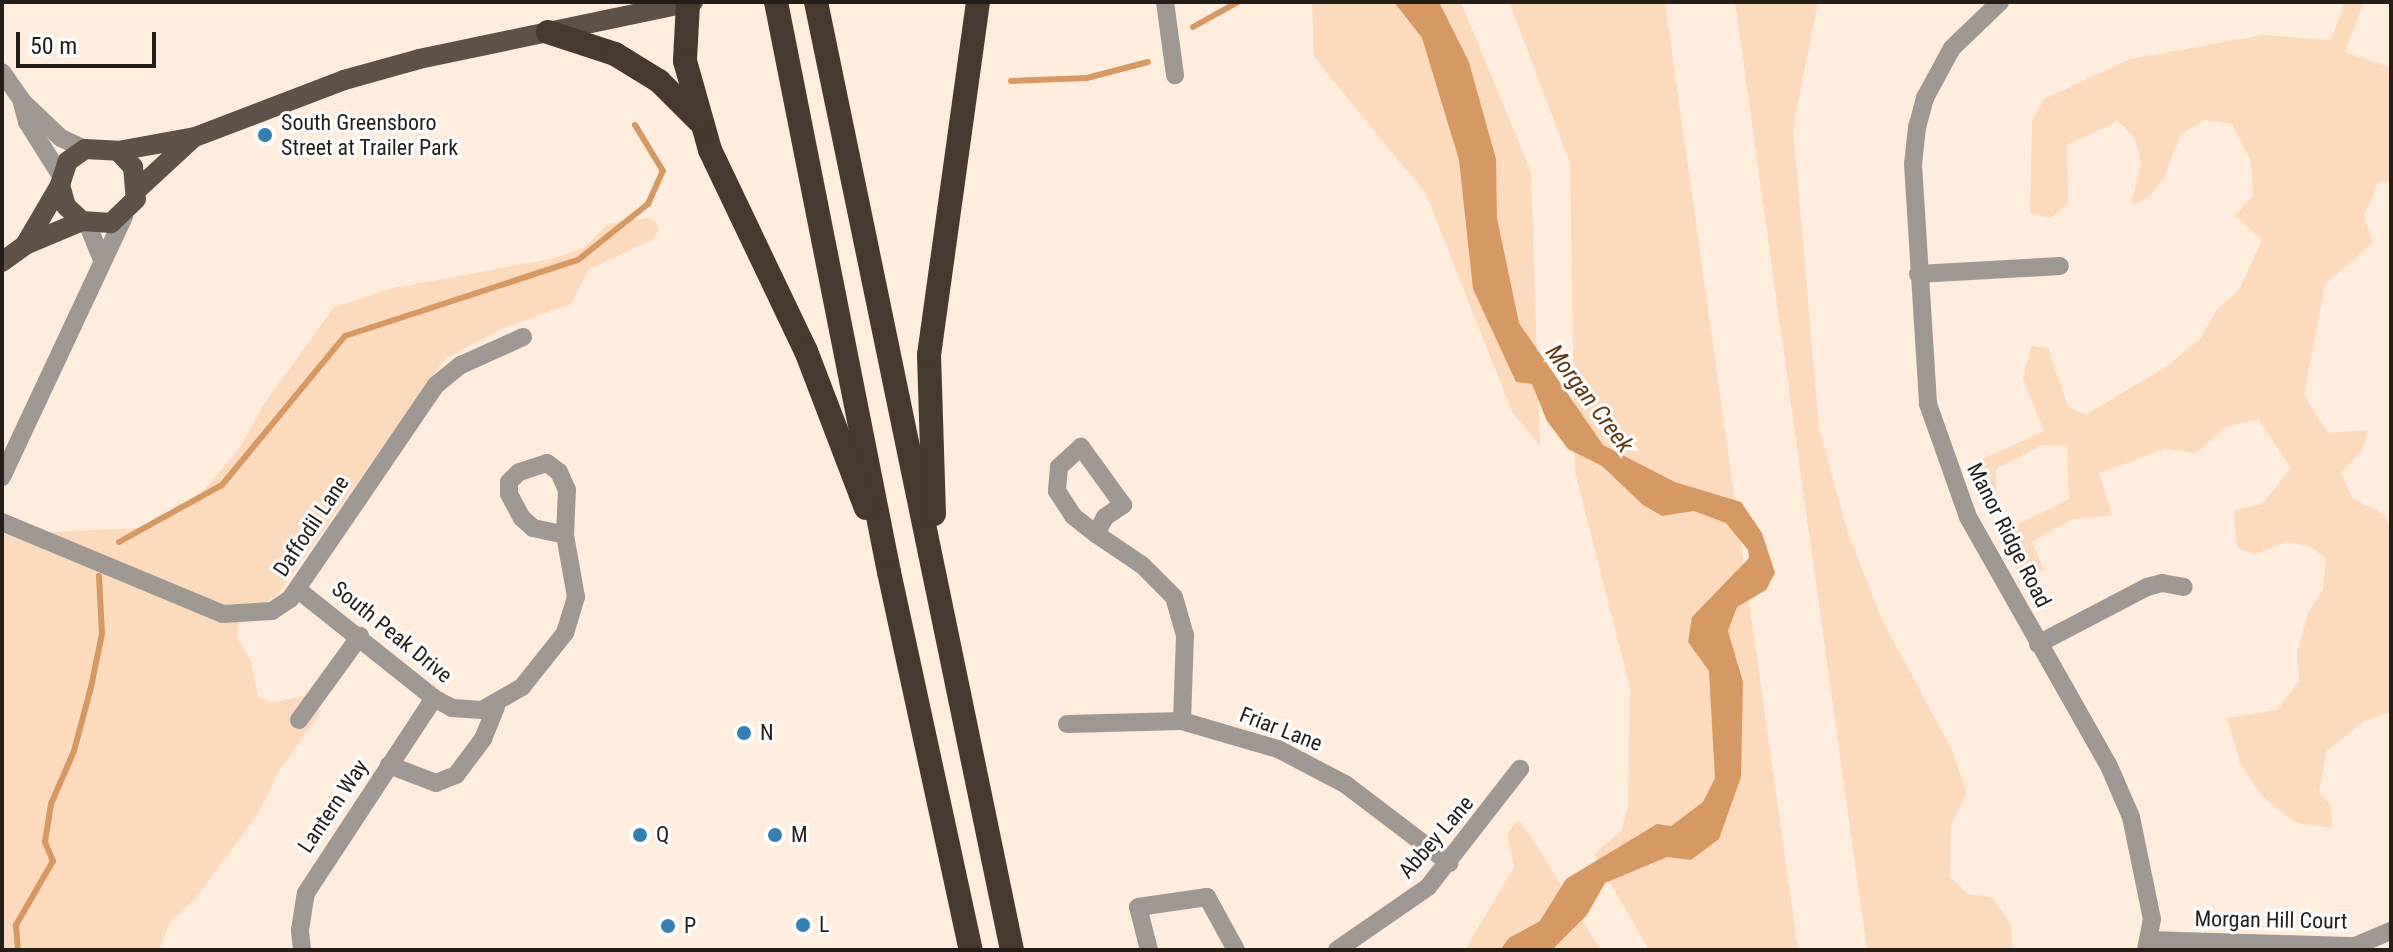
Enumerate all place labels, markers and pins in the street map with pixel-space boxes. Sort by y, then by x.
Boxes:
place label: South Greensboro Street at Trailer Park [281,109,459,160]
marker: South Greensboro Street at Trailer Park [256,126,274,144]
place label: N [760,720,774,746]
marker: N [735,724,753,742]
place label: Q [656,822,669,848]
place label: M [791,822,808,848]
marker: Q [631,826,649,844]
marker: M [766,826,784,844]
place label: L [819,912,829,938]
place label: P [684,913,696,939]
marker: L [794,916,812,934]
marker: P [659,917,677,935]

